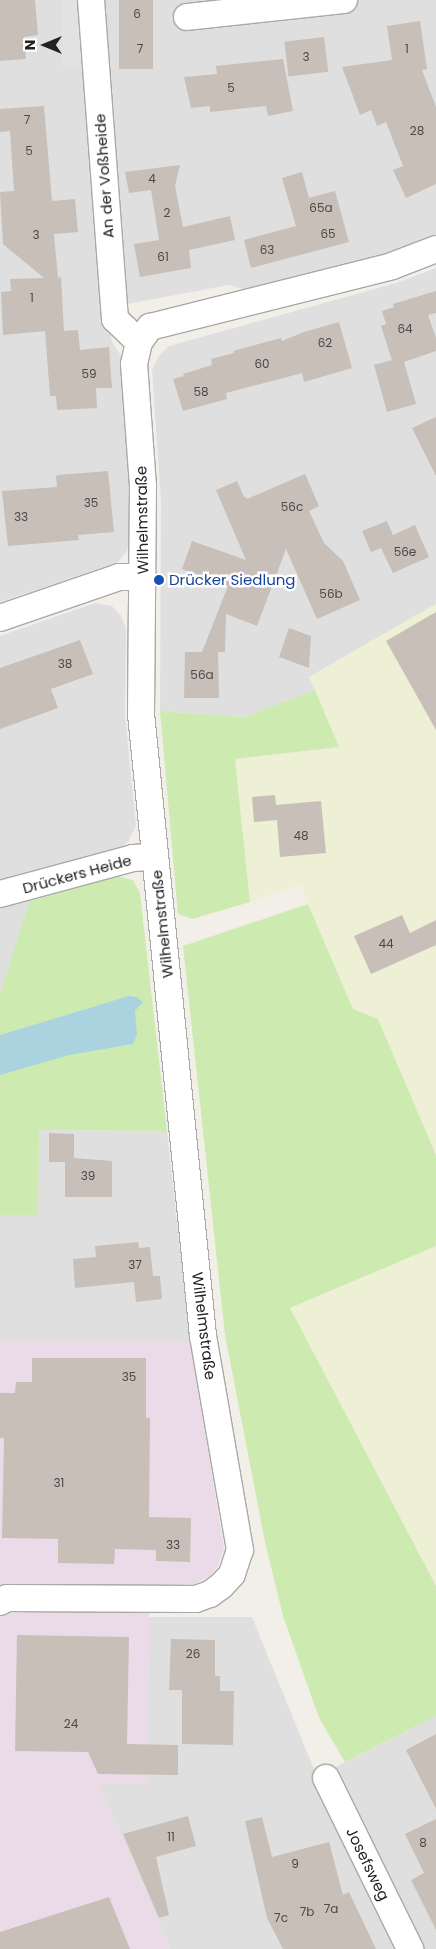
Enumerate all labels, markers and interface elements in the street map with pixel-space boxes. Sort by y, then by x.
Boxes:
house number: 6 [133,7,141,21]
north arrow [20,20,70,70]
text: N [20,40,40,50]
house number: 7 [137,42,143,56]
house number: 1 [405,42,409,56]
house number: 3 [302,50,310,64]
house number: 5 [227,81,235,95]
house number: 7 [24,113,30,127]
street label: An der Voßheide [91,113,117,239]
house number: 28 [410,124,424,138]
house number: 5 [25,144,33,158]
house number: 4 [148,172,156,186]
house number: 65a [309,201,333,215]
house number: 2 [164,206,170,220]
house number: 65 [320,227,336,241]
house number: 3 [32,228,40,242]
house number: 63 [260,243,274,257]
house number: 61 [157,250,169,264]
house number: 1 [30,291,34,305]
house number: 64 [397,322,413,336]
house number: 62 [318,336,332,350]
house number: 60 [254,357,270,371]
house number: 59 [81,367,97,381]
house number: 58 [193,385,209,399]
street label: Wilhelmstraße [132,466,152,574]
house number: 35 [84,496,98,510]
house number: 56c [281,500,303,514]
house number: 33 [14,510,28,524]
house number: 56e [394,545,416,559]
place label: Drücker Siedlung [169,571,295,589]
marker: Drücker Siedlung [153,574,165,586]
house number: 56b [319,587,343,601]
house number: 38 [58,657,72,671]
house number: 56a [190,668,214,682]
house number: 48 [293,829,309,843]
street label: Drückers Heide [20,851,134,897]
street label: Wilhelmstraße [147,869,177,979]
house number: 44 [378,937,394,951]
house number: 39 [81,1169,95,1183]
house number: 37 [128,1258,142,1272]
street label: Wilhelmstraße [188,1271,220,1381]
house number: 35 [122,1370,136,1384]
house number: 31 [54,1476,64,1490]
house number: 33 [166,1538,180,1552]
house number: 26 [186,1647,200,1661]
house number: 24 [64,1717,78,1731]
street label: Josefsweg [343,1824,393,1904]
house number: 11 [167,1830,175,1844]
house number: 8 [419,1836,427,1850]
house number: 9 [291,1857,299,1871]
house number: 7a [324,1902,338,1916]
house number: 7b [300,1905,314,1919]
house number: 7c [274,1911,288,1925]

